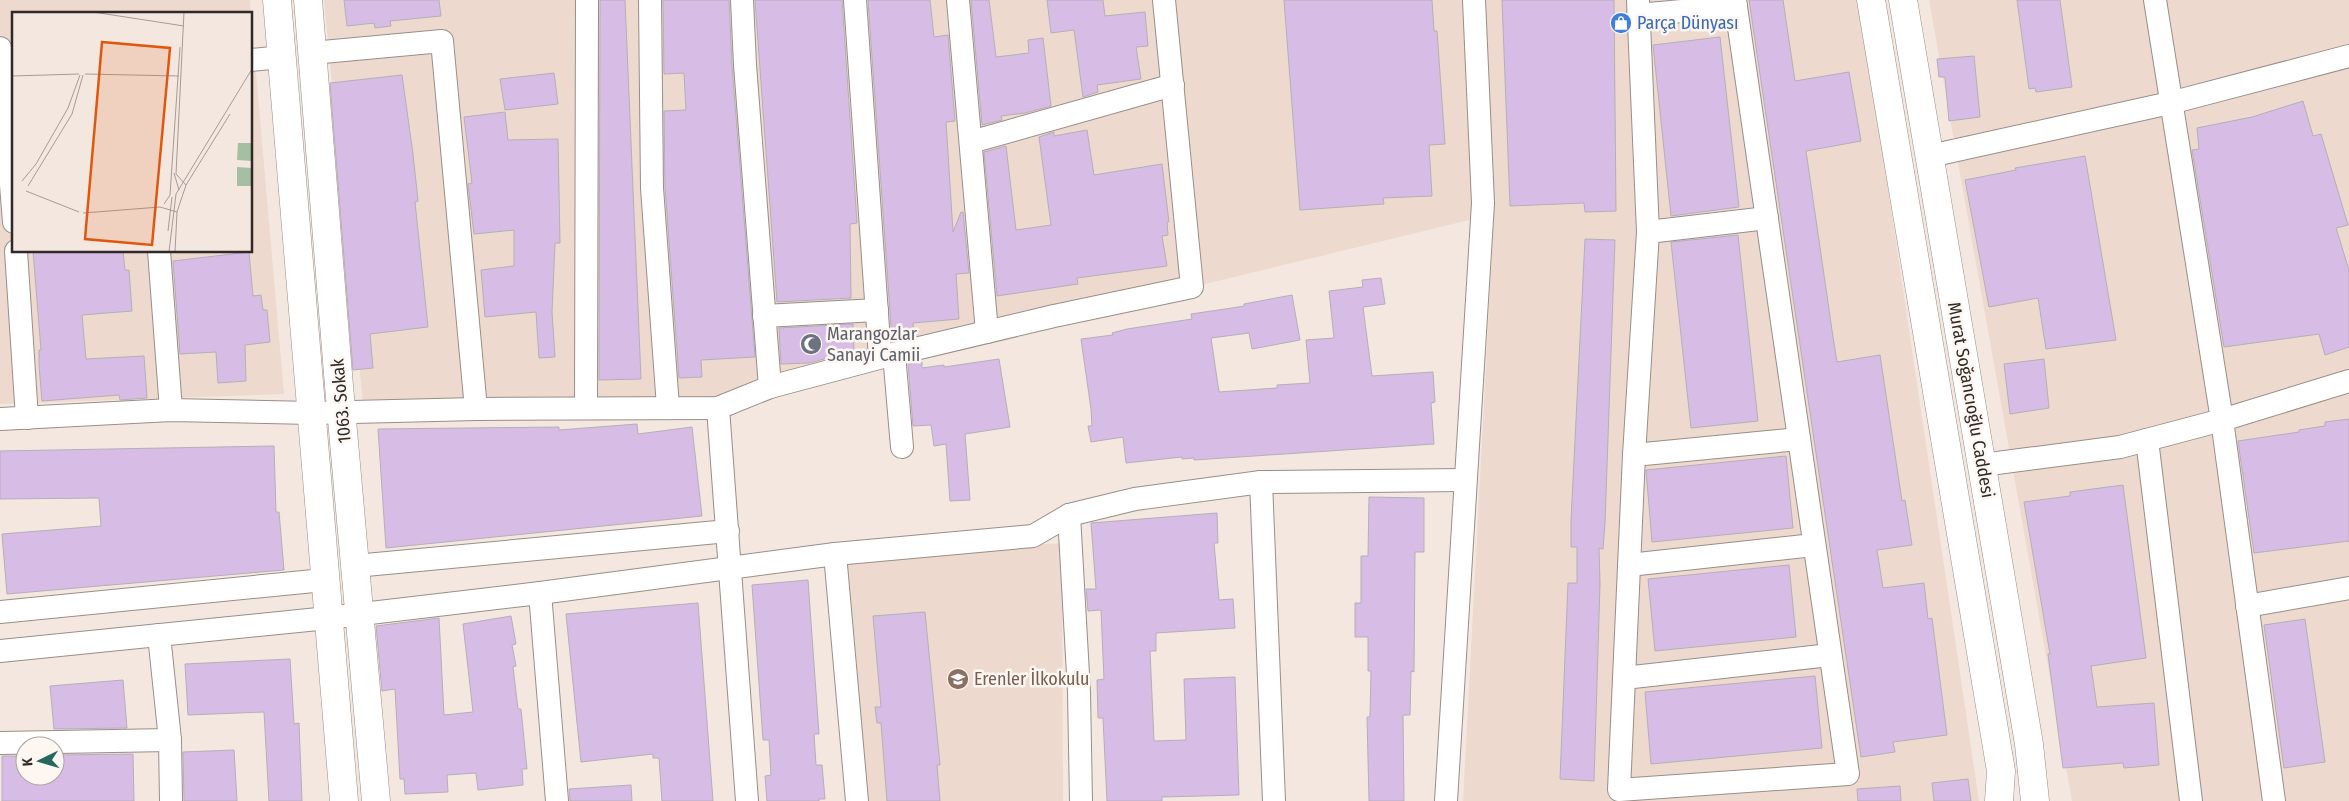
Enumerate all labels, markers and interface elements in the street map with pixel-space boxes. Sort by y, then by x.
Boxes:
shop icon: Parça Dünyası [1609,11,1633,35]
inset map [12,12,252,252]
place label: Parça Dünyası [1637,12,1739,34]
street label: Murat Soğancıoğlu Caddesi [1943,300,1999,500]
place label: Marangozlar Sanayi Camii [827,323,920,366]
mosque icon: Marangozlar Sanayi Camii [799,332,823,356]
street label: 1063. Sokak [326,357,356,444]
school or university icon: Erenler İlkokulu [946,667,970,691]
place label: Erenler İlkokulu [974,668,1090,690]
north arrow [15,736,65,786]
text: K [19,756,36,767]

